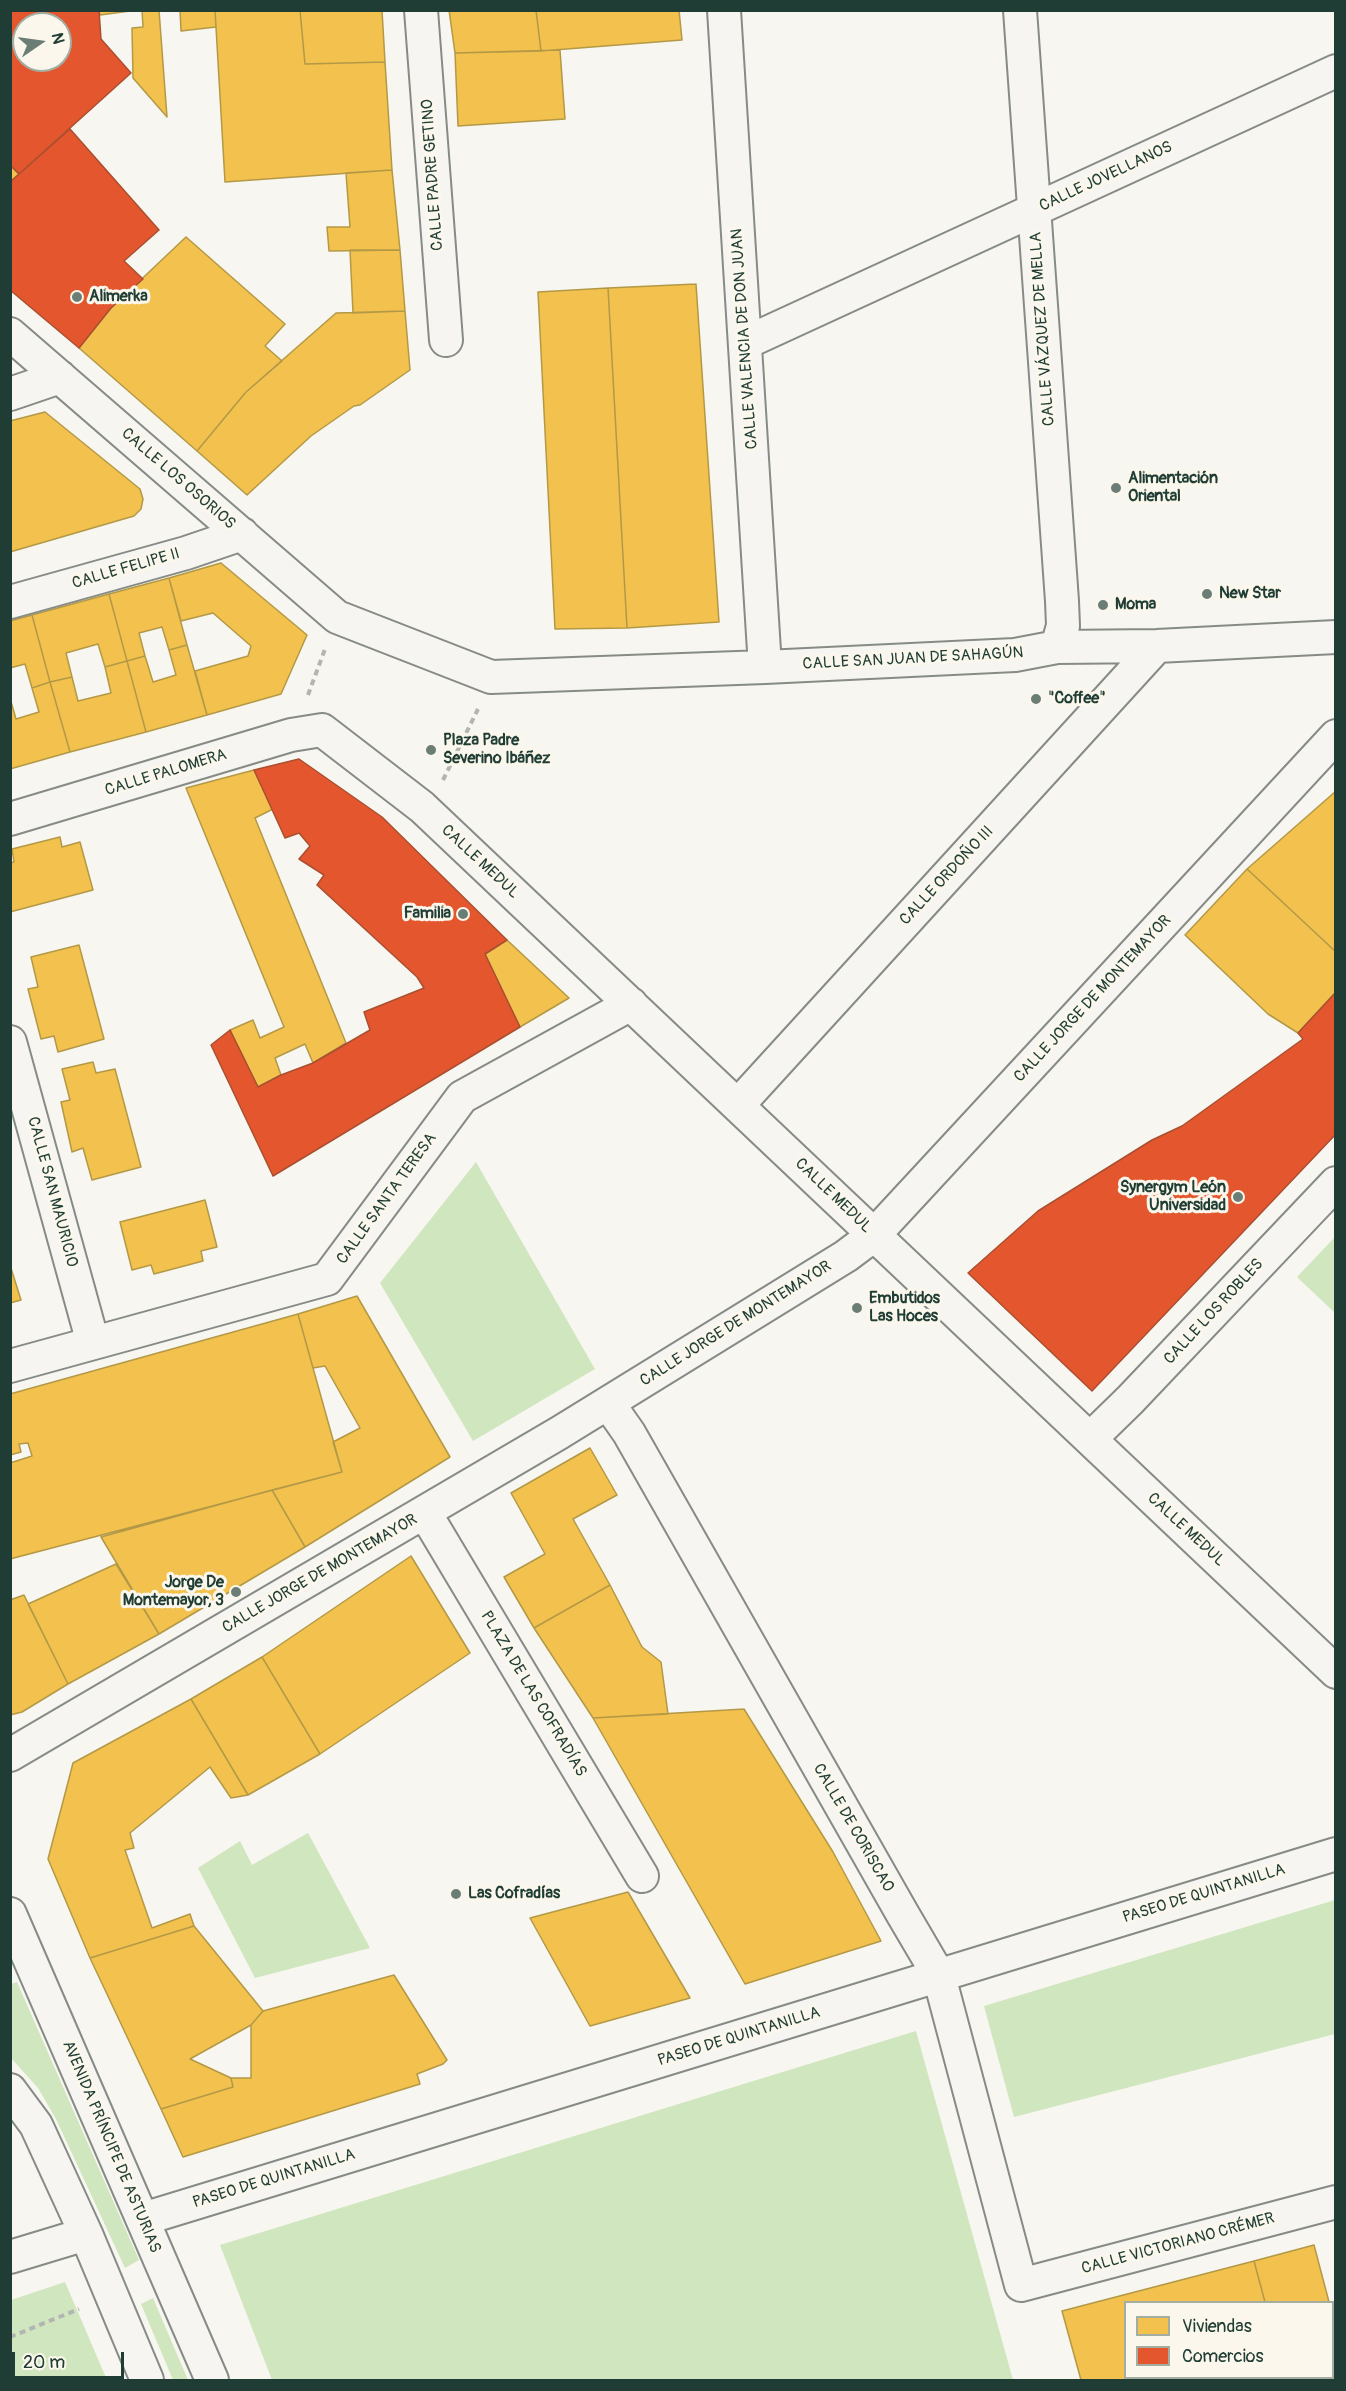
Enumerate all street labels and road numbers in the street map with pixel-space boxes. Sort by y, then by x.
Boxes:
street label: CALLE PADRE GETINO [418,99,448,251]
street label: CALLE JOVELLANOS [1036,138,1176,216]
street label: CALLE VALENCIA DE DON JUAN [728,228,762,450]
street label: CALLE VÁZQUEZ DE MELLA [1027,231,1059,427]
street label: CALLE LOS OSORIOS [117,424,239,534]
street label: CALLE FELIPE II [70,544,182,594]
street label: CALLE SAN JUAN DE SAHAGÚN [802,644,1024,674]
street label: CALLE PALOMERA [103,745,229,801]
street label: CALLE MEDUL [437,821,523,903]
street label: CALLE ORDOÑO III [896,822,998,930]
street label: CALLE JORGE DE MONTEMAYOR [1010,911,1176,1087]
street label: CALLE SAN MAURICIO [23,1115,81,1269]
street label: CALLE SANTA TERESA [333,1130,441,1268]
street label: CALLE MEDUL [791,1155,875,1237]
street label: CALLE LOS ROBLES [1160,1255,1268,1369]
street label: CALLE JORGE DE MONTEMAYOR [637,1257,835,1391]
street label: CALLE MEDUL [1143,1489,1229,1571]
street label: CALLE JORGE DE MONTEMAYOR [219,1510,421,1638]
street label: PLAZA DE LAS COFRADÍAS [476,1608,590,1780]
street label: CALLE DE CORISCAO [808,1760,898,1896]
street label: PASEO DE QUINTANILLA [1120,1860,1288,1928]
street label: PASEO DE QUINTANILLA [655,2003,823,2071]
street label: AVENIDA PRÍNCIPE DE ASTURIAS [57,2038,165,2256]
street label: PASEO DE QUINTANILLA [190,2145,358,2213]
street label: CALLE VICTORIANO CRÉMER [1079,2209,1277,2279]

